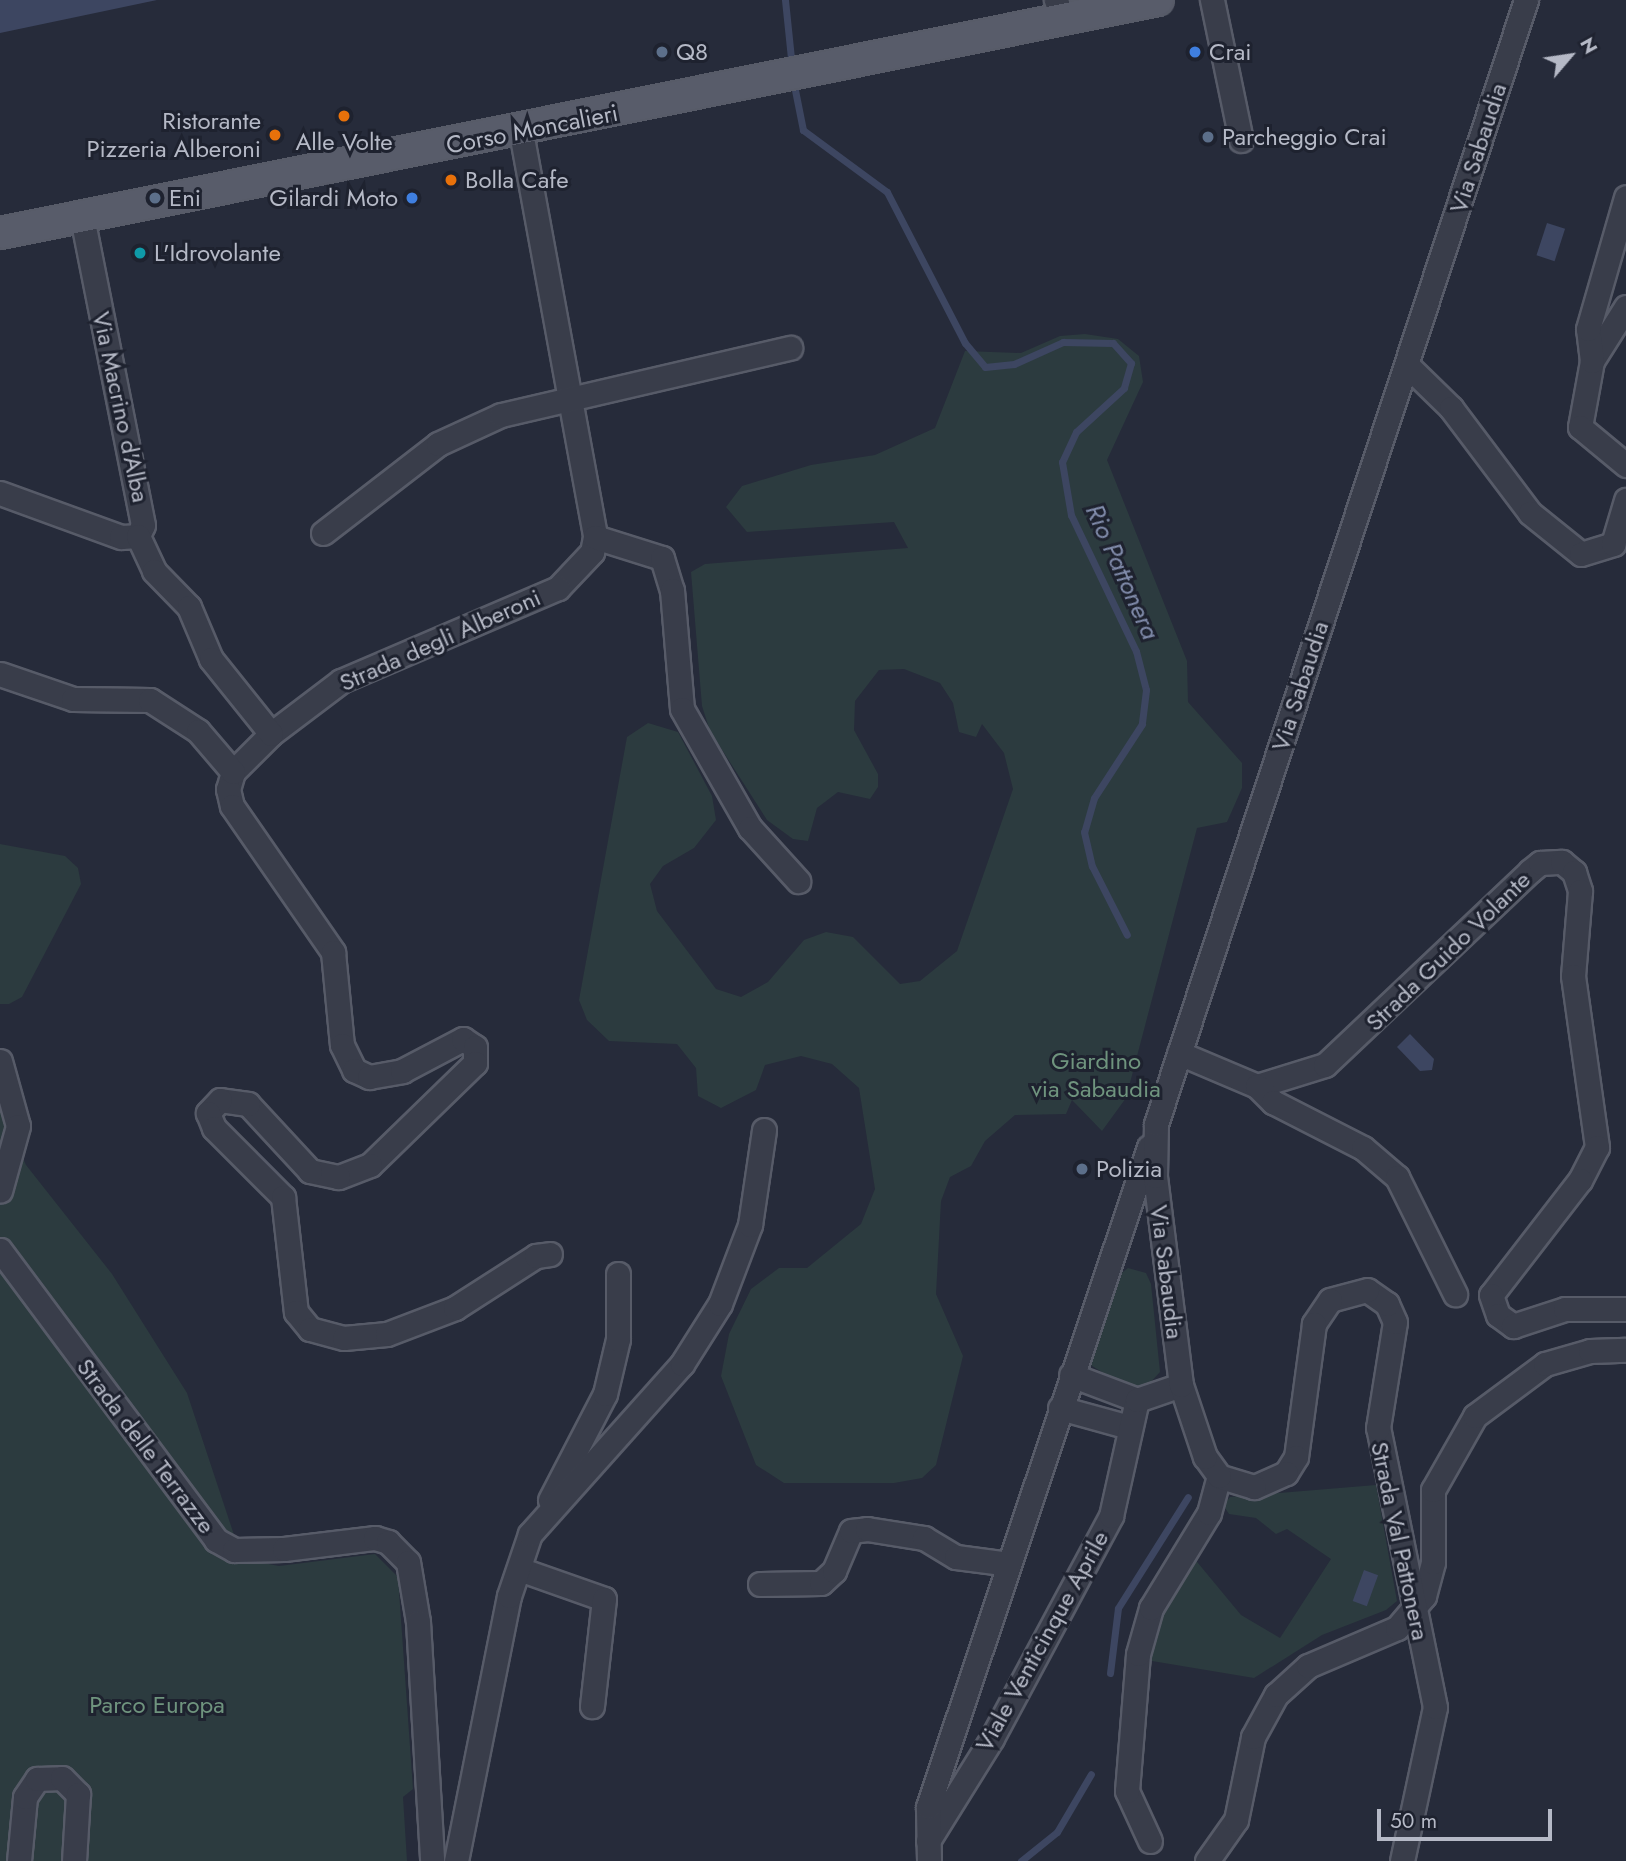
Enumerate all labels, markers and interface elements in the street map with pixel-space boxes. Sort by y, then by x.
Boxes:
north arrow [1535,21,1605,91]
text: N [1573,32,1604,59]
place label: Q8 [676,38,708,66]
place label: Crai [1209,38,1251,66]
marker: Q8 [654,44,670,60]
marker: Crai [1187,44,1203,60]
street label: Via Sabaudia [1443,79,1513,217]
street label: Corso Moncalieri [444,98,620,160]
place label: Ristorante Pizzeria Alberoni [86,107,261,163]
marker: Alle Volte [336,108,352,124]
place label: Parcheggio Crai [1222,123,1387,151]
marker: Ristorante Pizzeria Alberoni [267,127,283,143]
place label: Alle Volte [295,128,393,156]
marker: Parcheggio Crai [1200,129,1216,145]
place label: Bolla Cafe [465,166,568,194]
marker: Bolla Cafe [443,172,459,188]
place label: Eni [169,184,201,212]
place label: Gilardi Moto [269,184,398,212]
marker: Eni [147,190,163,206]
marker: Gilardi Moto [404,190,420,206]
place label: L'Idrovolante [154,239,281,267]
marker: L'Idrovolante [132,245,148,261]
street label: Via Macrino d'Alba [87,309,155,505]
water label: Rio Pattonera [1078,499,1166,645]
street label: Strada degli Alberoni [335,583,545,697]
street label: Via Sabaudia [1265,617,1335,755]
street label: Strada Guido Volante [1360,865,1536,1037]
park label: Giardino via Sabaudia [1031,1047,1161,1103]
place label: Polizia [1096,1155,1162,1183]
marker: Polizia [1074,1161,1090,1177]
street label: Via Sabaudia [1144,1203,1190,1341]
street label: Strada delle Terrazze [71,1353,221,1539]
street label: Strada Val Pattonera [1365,1439,1435,1643]
street label: Viale Venticinque Aprile [969,1526,1115,1756]
park label: Parco Europa [89,1691,225,1719]
scale bar [1381,1794,1556,1838]
text: 50 m [1390,1806,1437,1836]

